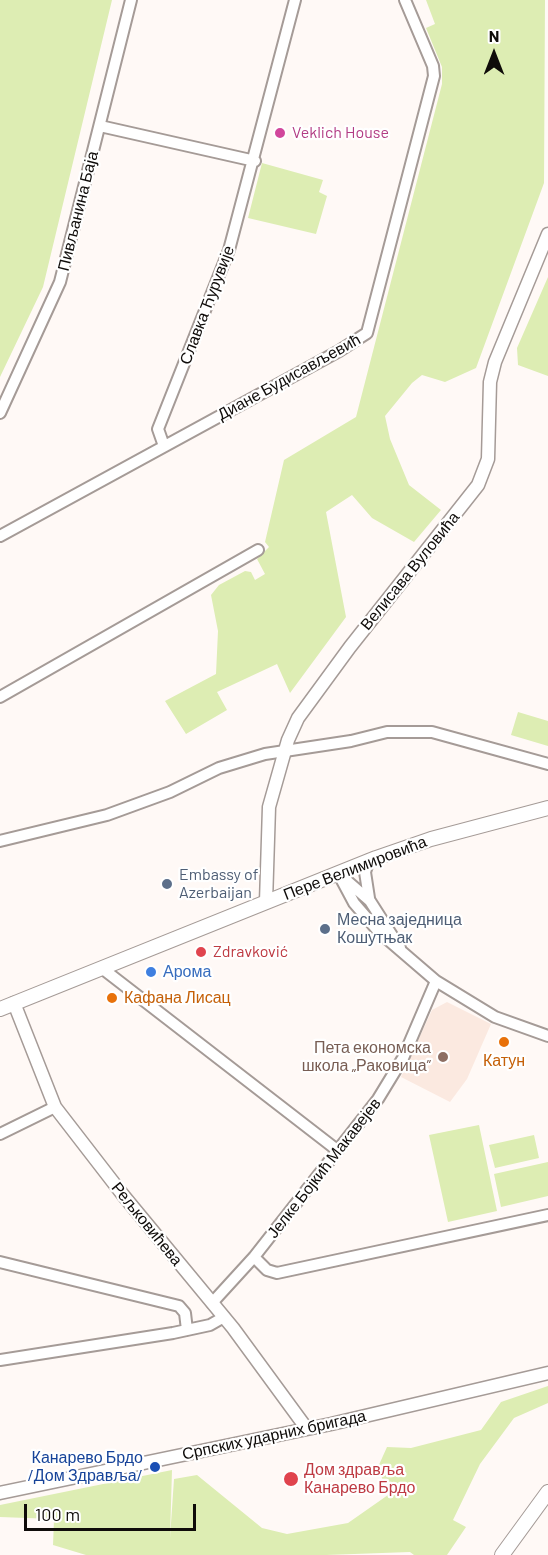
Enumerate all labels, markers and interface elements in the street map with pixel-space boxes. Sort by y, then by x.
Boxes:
north arrow [464,24,524,84]
text: N [489,26,499,45]
place label: Veklich House [292,123,389,143]
marker: Veklich House [273,126,287,140]
street label: Пивљанина Баја [54,149,102,273]
street label: Славка Ћурувије [175,243,239,367]
street label: Диане Будисављевић [214,330,364,424]
street label: Велисава Вуловића [356,508,464,634]
street label: Пере Велимировића [281,832,429,904]
place label: Embassy of Azerbaijan [179,865,258,903]
marker: Embassy of Azerbaijan [160,877,174,891]
place label: Месна заједница Кошутњак [337,910,462,948]
marker: Месна заједница Кошутњак [318,922,332,936]
place label: Zdravković [213,942,288,962]
marker: Zdravković [194,945,208,959]
place label: Арома [163,962,211,982]
marker: Арома [144,965,158,979]
place label: Кафана Лисац [124,988,231,1008]
marker: Кафана Лисац [105,991,119,1005]
marker: Катун [497,1035,511,1049]
place label: Пета економска школа „Раковица” [302,1038,431,1076]
marker: Пета економска школа „Раковица” [436,1050,450,1064]
place label: Катун [483,1051,525,1071]
street label: Јелке Бојкић Макавејев [263,1094,385,1242]
street label: Рељковићева [107,1178,187,1270]
street label: Српских ударних бригада [180,1406,368,1464]
place label: Канарево Брдо /Дом Здравља/ [27,1448,143,1486]
marker: Канарево Брдо /Дом Здравља/ [148,1460,162,1474]
place label: Дом здравља Канарево Брдо [304,1460,415,1498]
marker: Дом здравља Канарево Брдо [282,1470,300,1488]
scale bar [27,1492,200,1530]
text: 100 m [35,1503,80,1525]

